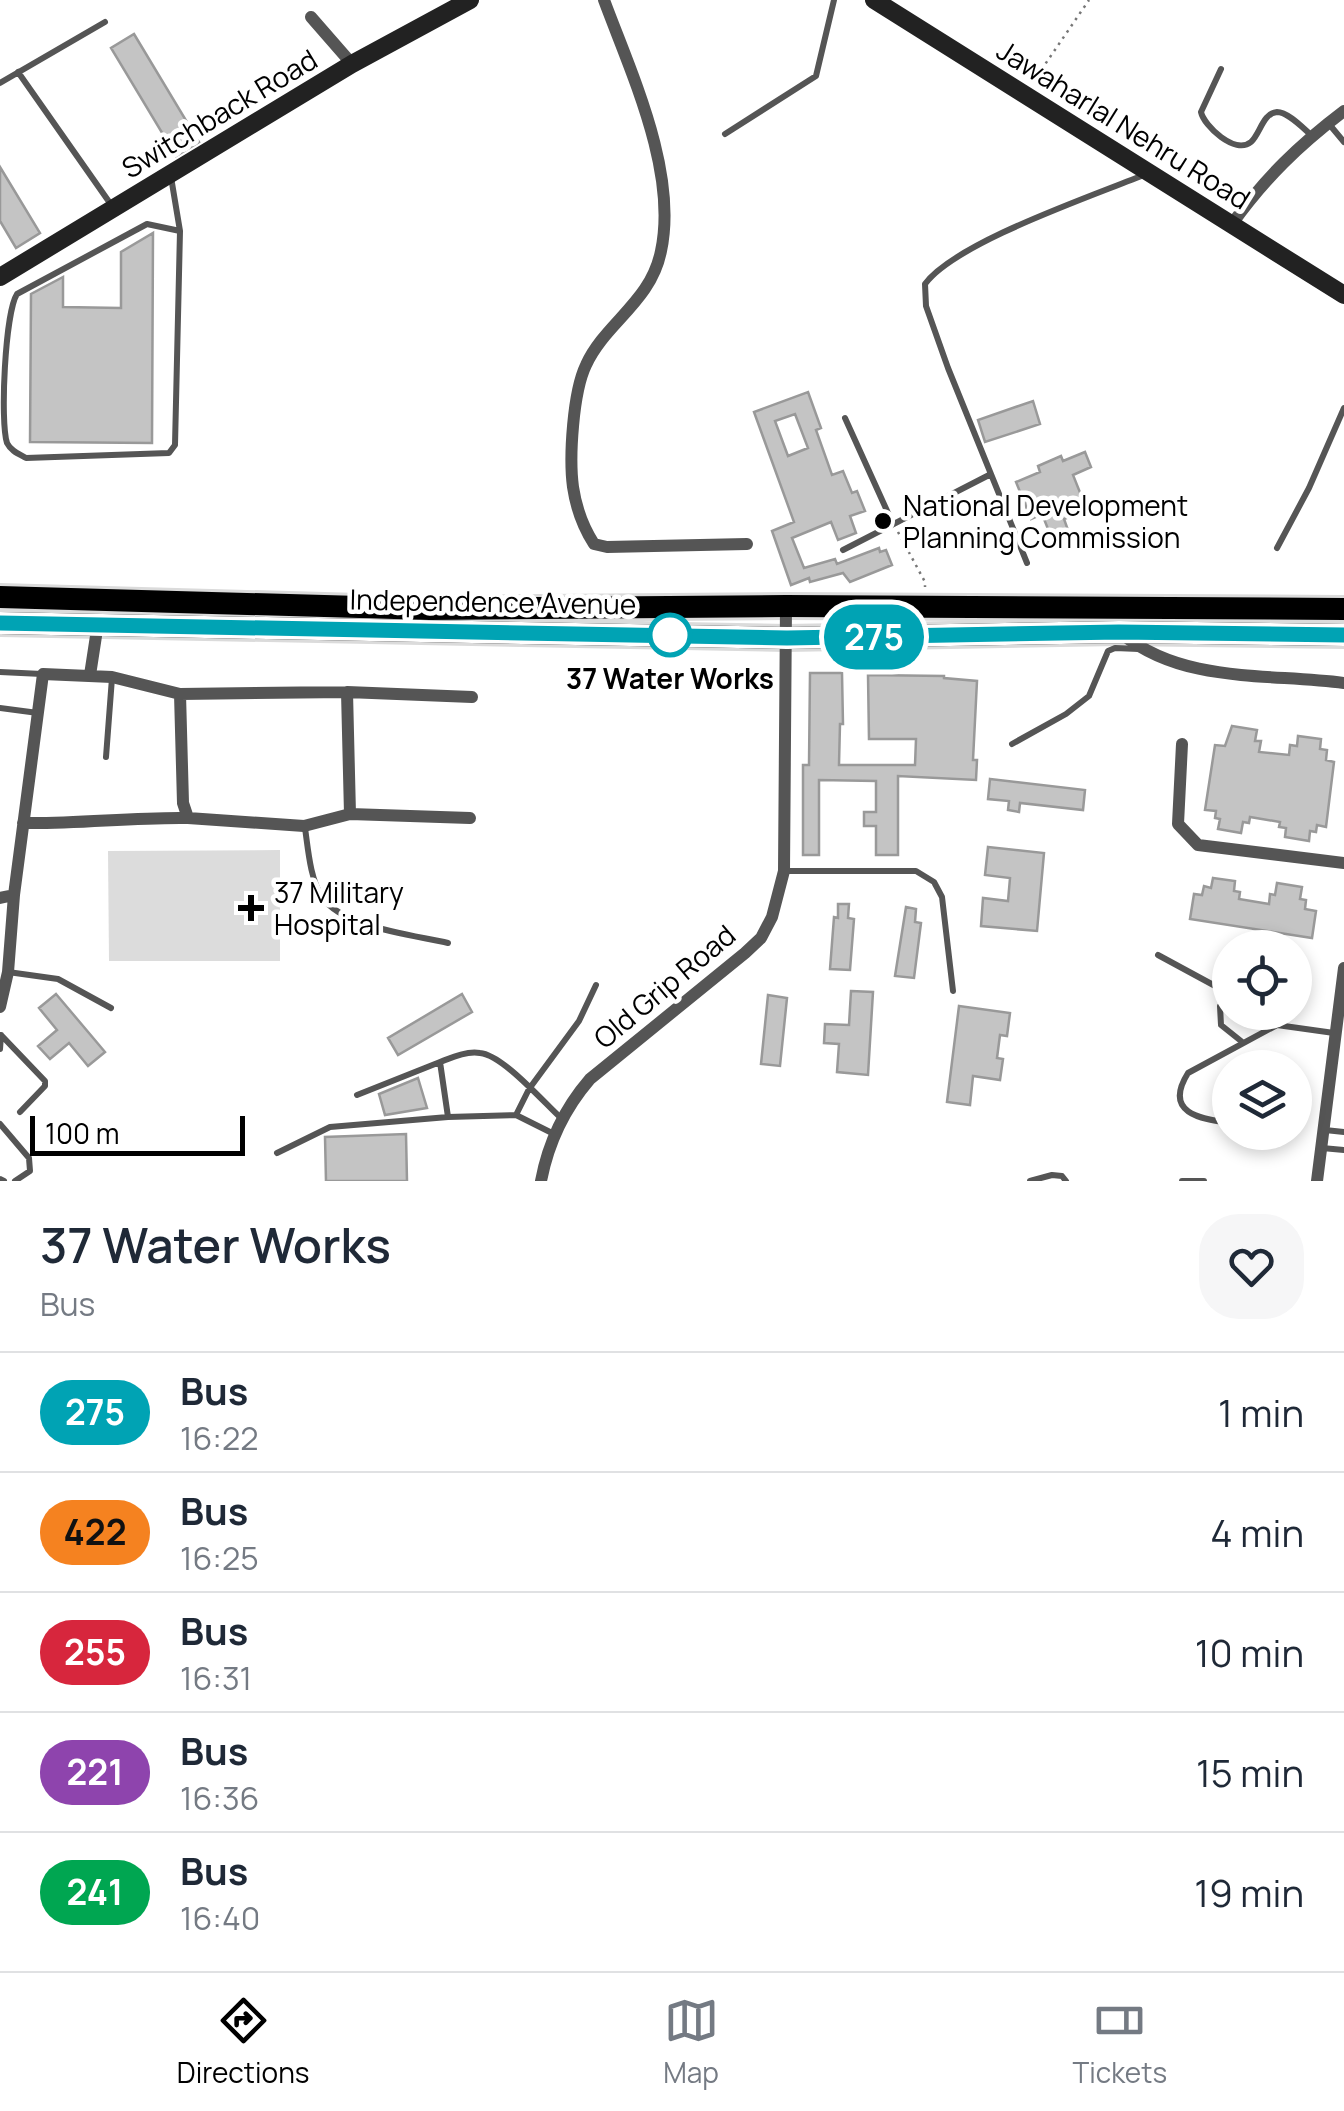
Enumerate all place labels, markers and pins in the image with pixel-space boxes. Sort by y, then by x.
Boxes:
place label: National Development Planning Commission [903,486,1188,556]
marker: National Development Planning Commission [872,510,894,532]
marker: 37 Water Works [649,614,691,656]
place label: 37 Water Works [566,659,774,697]
place label: 37 Military Hospital [274,873,404,943]
marker: 37 Military Hospital [238,895,264,921]

